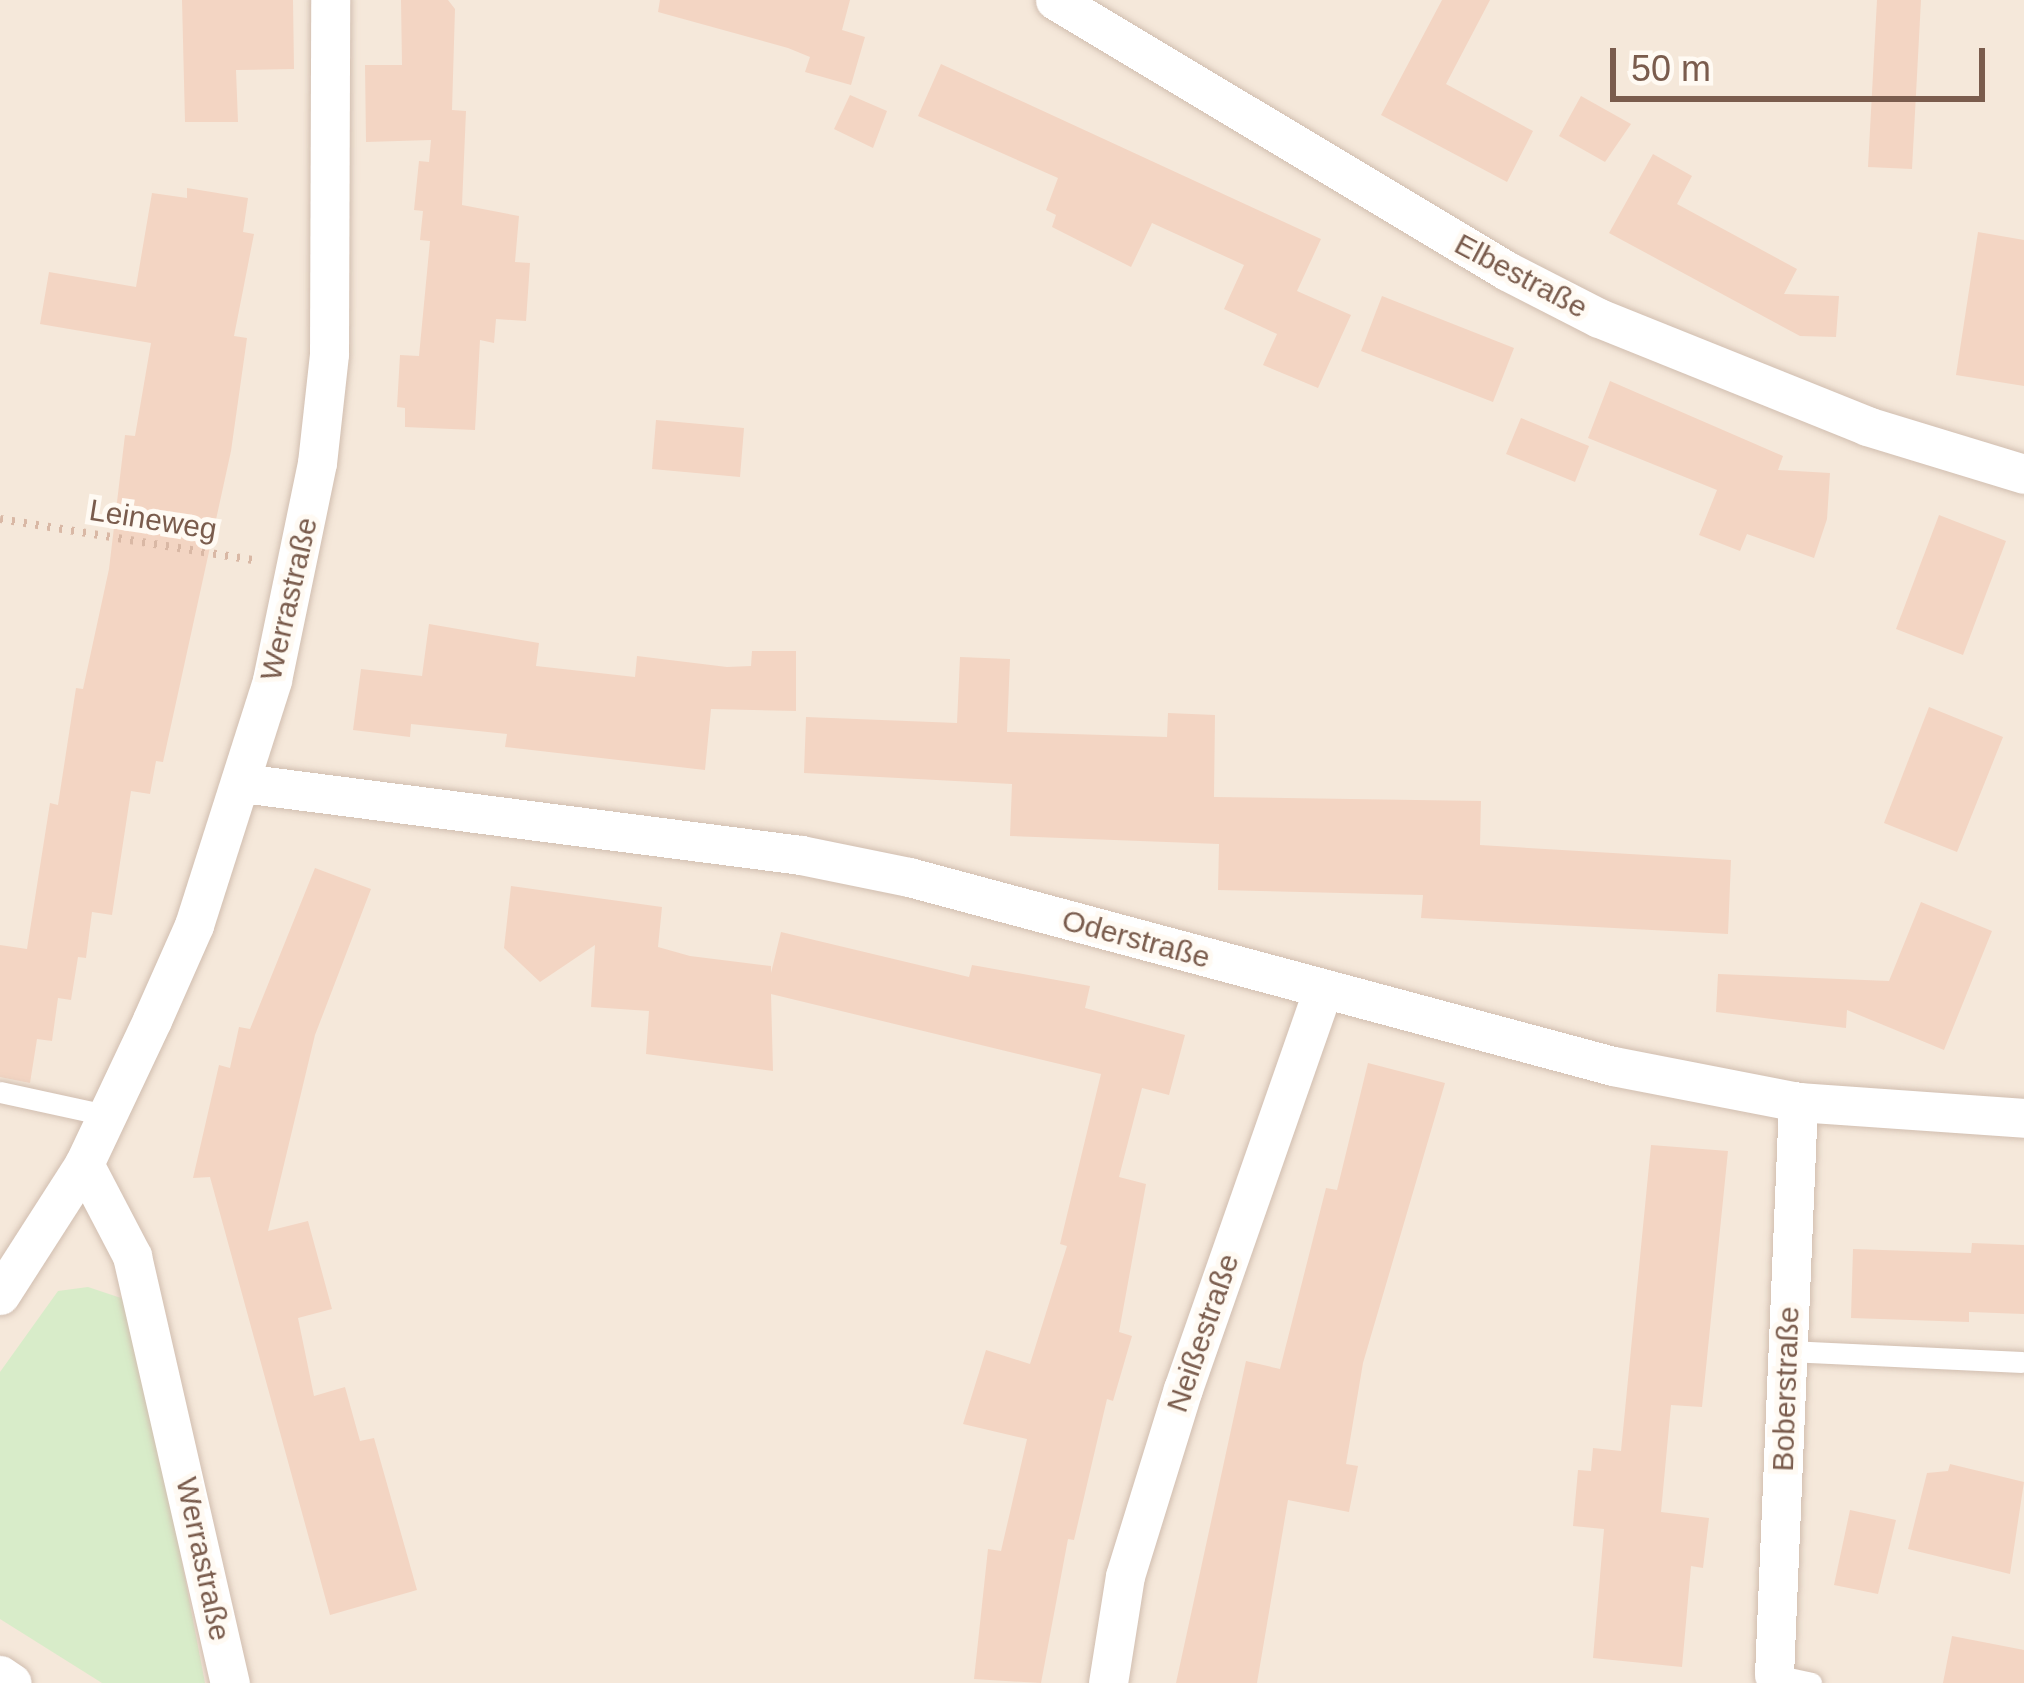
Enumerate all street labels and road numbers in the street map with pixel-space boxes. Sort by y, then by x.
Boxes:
street label: Elbestraße [1449,226,1593,326]
street label: Leineweg [87,492,219,548]
street label: Werrastraße [253,514,325,684]
street label: Oderstraße [1058,902,1214,976]
street label: Neißestraße [1159,1249,1247,1417]
street label: Boberstraße [1765,1306,1807,1472]
street label: Werrastraße [168,1474,238,1644]

